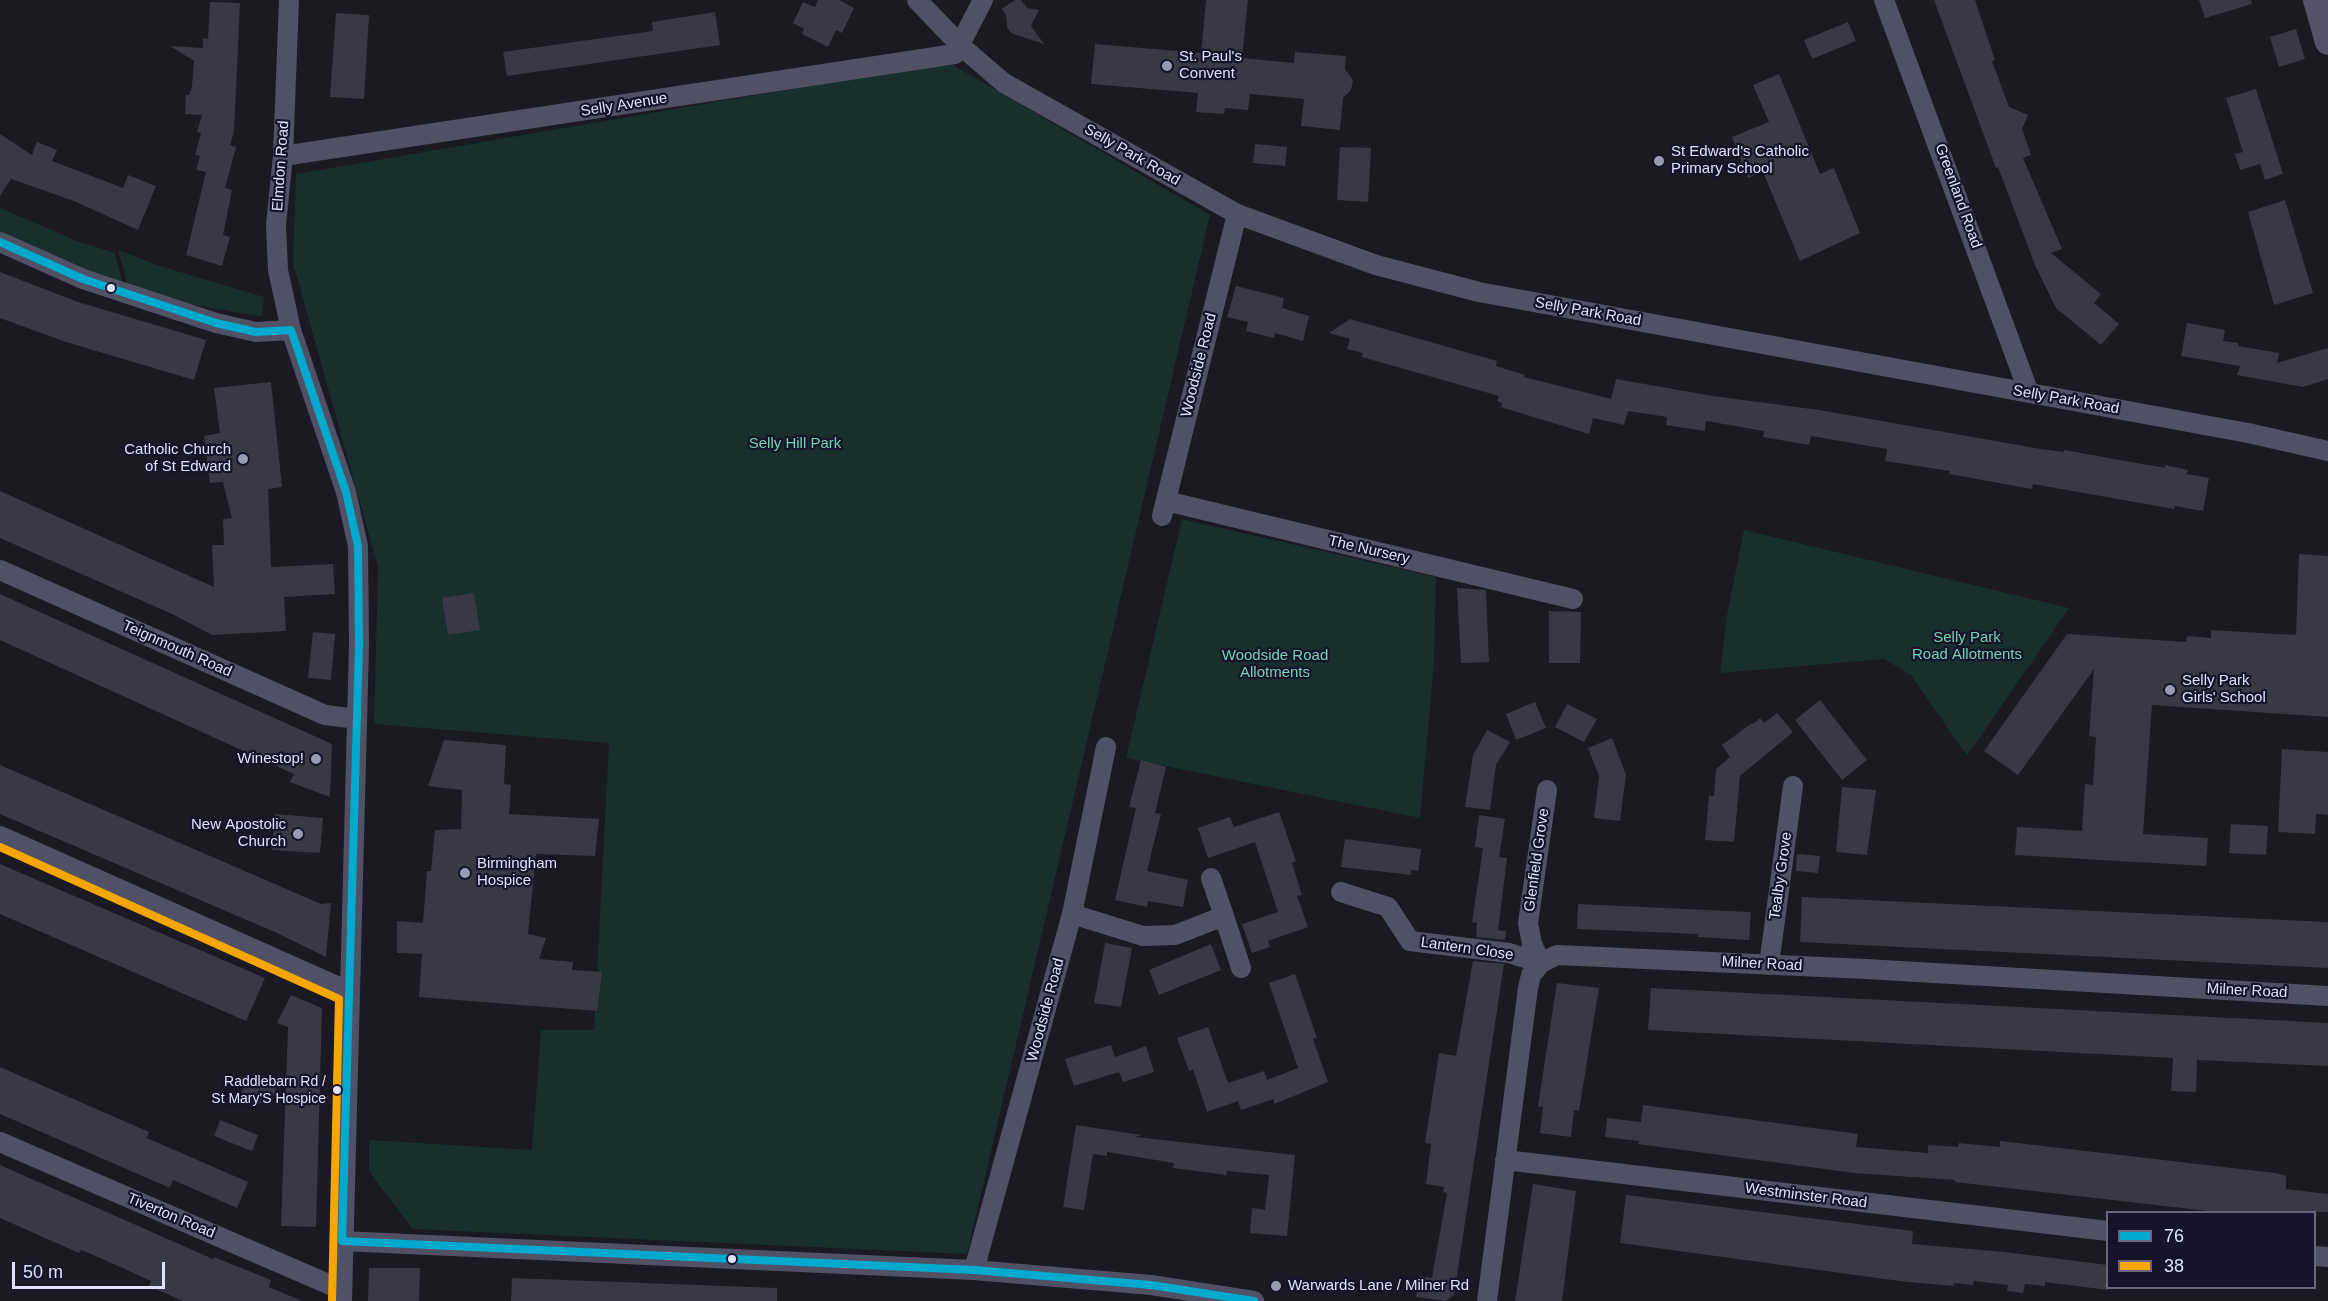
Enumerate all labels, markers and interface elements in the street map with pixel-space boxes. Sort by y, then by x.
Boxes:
place label: St. Paul's Convent [1179,48,1242,83]
marker: St. Paul's Convent [1160,59,1174,73]
street label: Selly Avenue [579,89,669,121]
street label: Elmdon Road [269,120,293,212]
street label: Selly Park Road [1081,120,1183,190]
street label: Greenland Road [1931,141,1985,251]
place label: St Edward's Catholic Primary School [1671,143,1809,178]
marker: St Edward's Catholic Primary School [1652,154,1666,168]
unlabelled marker [105,282,117,294]
street label: Selly Park Road [1533,294,1643,330]
street label: Woodside Road [1177,311,1221,419]
street label: Selly Park Road [2011,382,2121,418]
park label: Selly Hill Park [749,435,841,453]
place label: Catholic Church of St Edward [124,441,231,476]
marker: Catholic Church of St Edward [236,452,250,466]
street label: The Nursery [1327,532,1411,568]
street label: Teignmouth Road [120,617,234,681]
park label: Selly Park Road Allotments [1912,629,2022,664]
park label: Woodside Road Allotments [1222,647,1328,682]
place label: Selly Park Girls' School [2182,672,2266,707]
marker: Selly Park Girls' School [2163,683,2177,697]
place label: Winestop! [237,750,304,768]
marker: Winestop! [309,752,323,766]
street label: Glenfield Grove [1521,807,1553,913]
place label: New Apostolic Church [191,816,286,851]
marker: New Apostolic Church [291,827,305,841]
street label: Tealby Grove [1766,831,1796,921]
place label: Birmingham Hospice [477,855,557,890]
marker: Birmingham Hospice [458,866,472,880]
street label: Lantern Close [1420,934,1514,964]
street label: Milner Road [1721,953,1803,975]
street label: Woodside Road [1024,956,1068,1064]
street label: Milner Road [2206,980,2288,1002]
place label: Raddlebarn Rd / St Mary'S Hospice [211,1074,326,1106]
marker: Raddlebarn Rd / St Mary'S Hospice [331,1084,343,1096]
street label: Westminster Road [1744,1180,1868,1212]
street label: Tiverton Road [124,1189,218,1243]
legend [2106,1211,2316,1289]
text: 76 [2164,1226,2184,1246]
scale bar [15,1250,168,1288]
unlabelled marker [726,1253,738,1265]
text: 38 [2164,1256,2184,1276]
text: 50 m [23,1262,63,1282]
place label: Warwards Lane / Milner Rd [1288,1277,1469,1295]
marker: Warwards Lane / Milner Rd [1269,1279,1283,1293]

